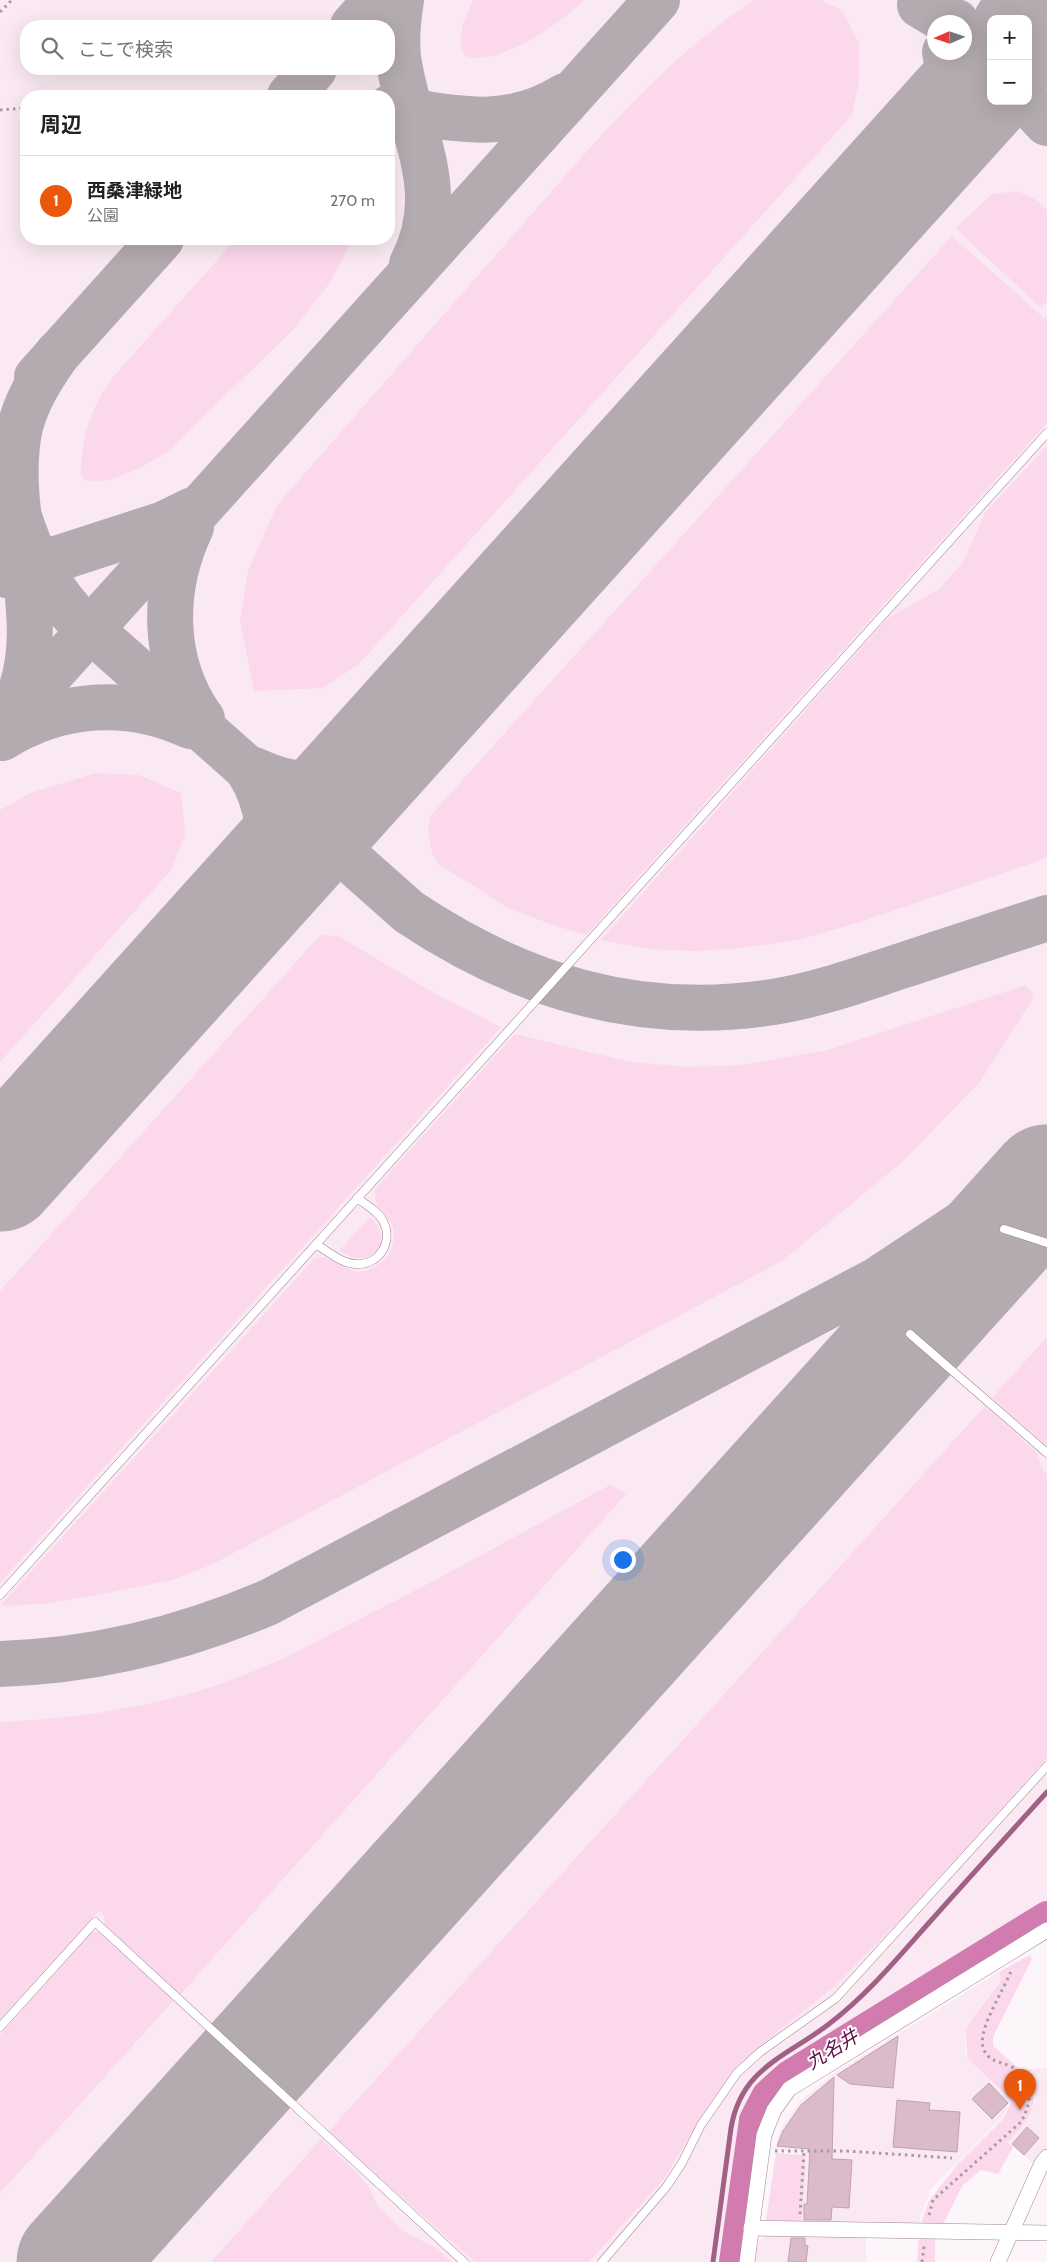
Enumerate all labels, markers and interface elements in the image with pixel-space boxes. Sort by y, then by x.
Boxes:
north arrow [927,15,972,60]
map controls [987,15,1032,105]
button: + [987,15,1032,60]
search box [20,20,395,75]
icon: search [38,34,66,62]
text: ここで検索 [78,38,173,61]
button: − [987,60,1032,105]
text: 周辺 [40,112,82,137]
text: 西桑津緑地 [87,179,182,202]
text: 1 [53,191,59,210]
text: 270 m [330,191,375,210]
text: 公園 [87,206,119,225]
your location [610,1547,636,1573]
water label: 九名井 [802,2024,864,2074]
pin: 1 [1004,2069,1036,2110]

